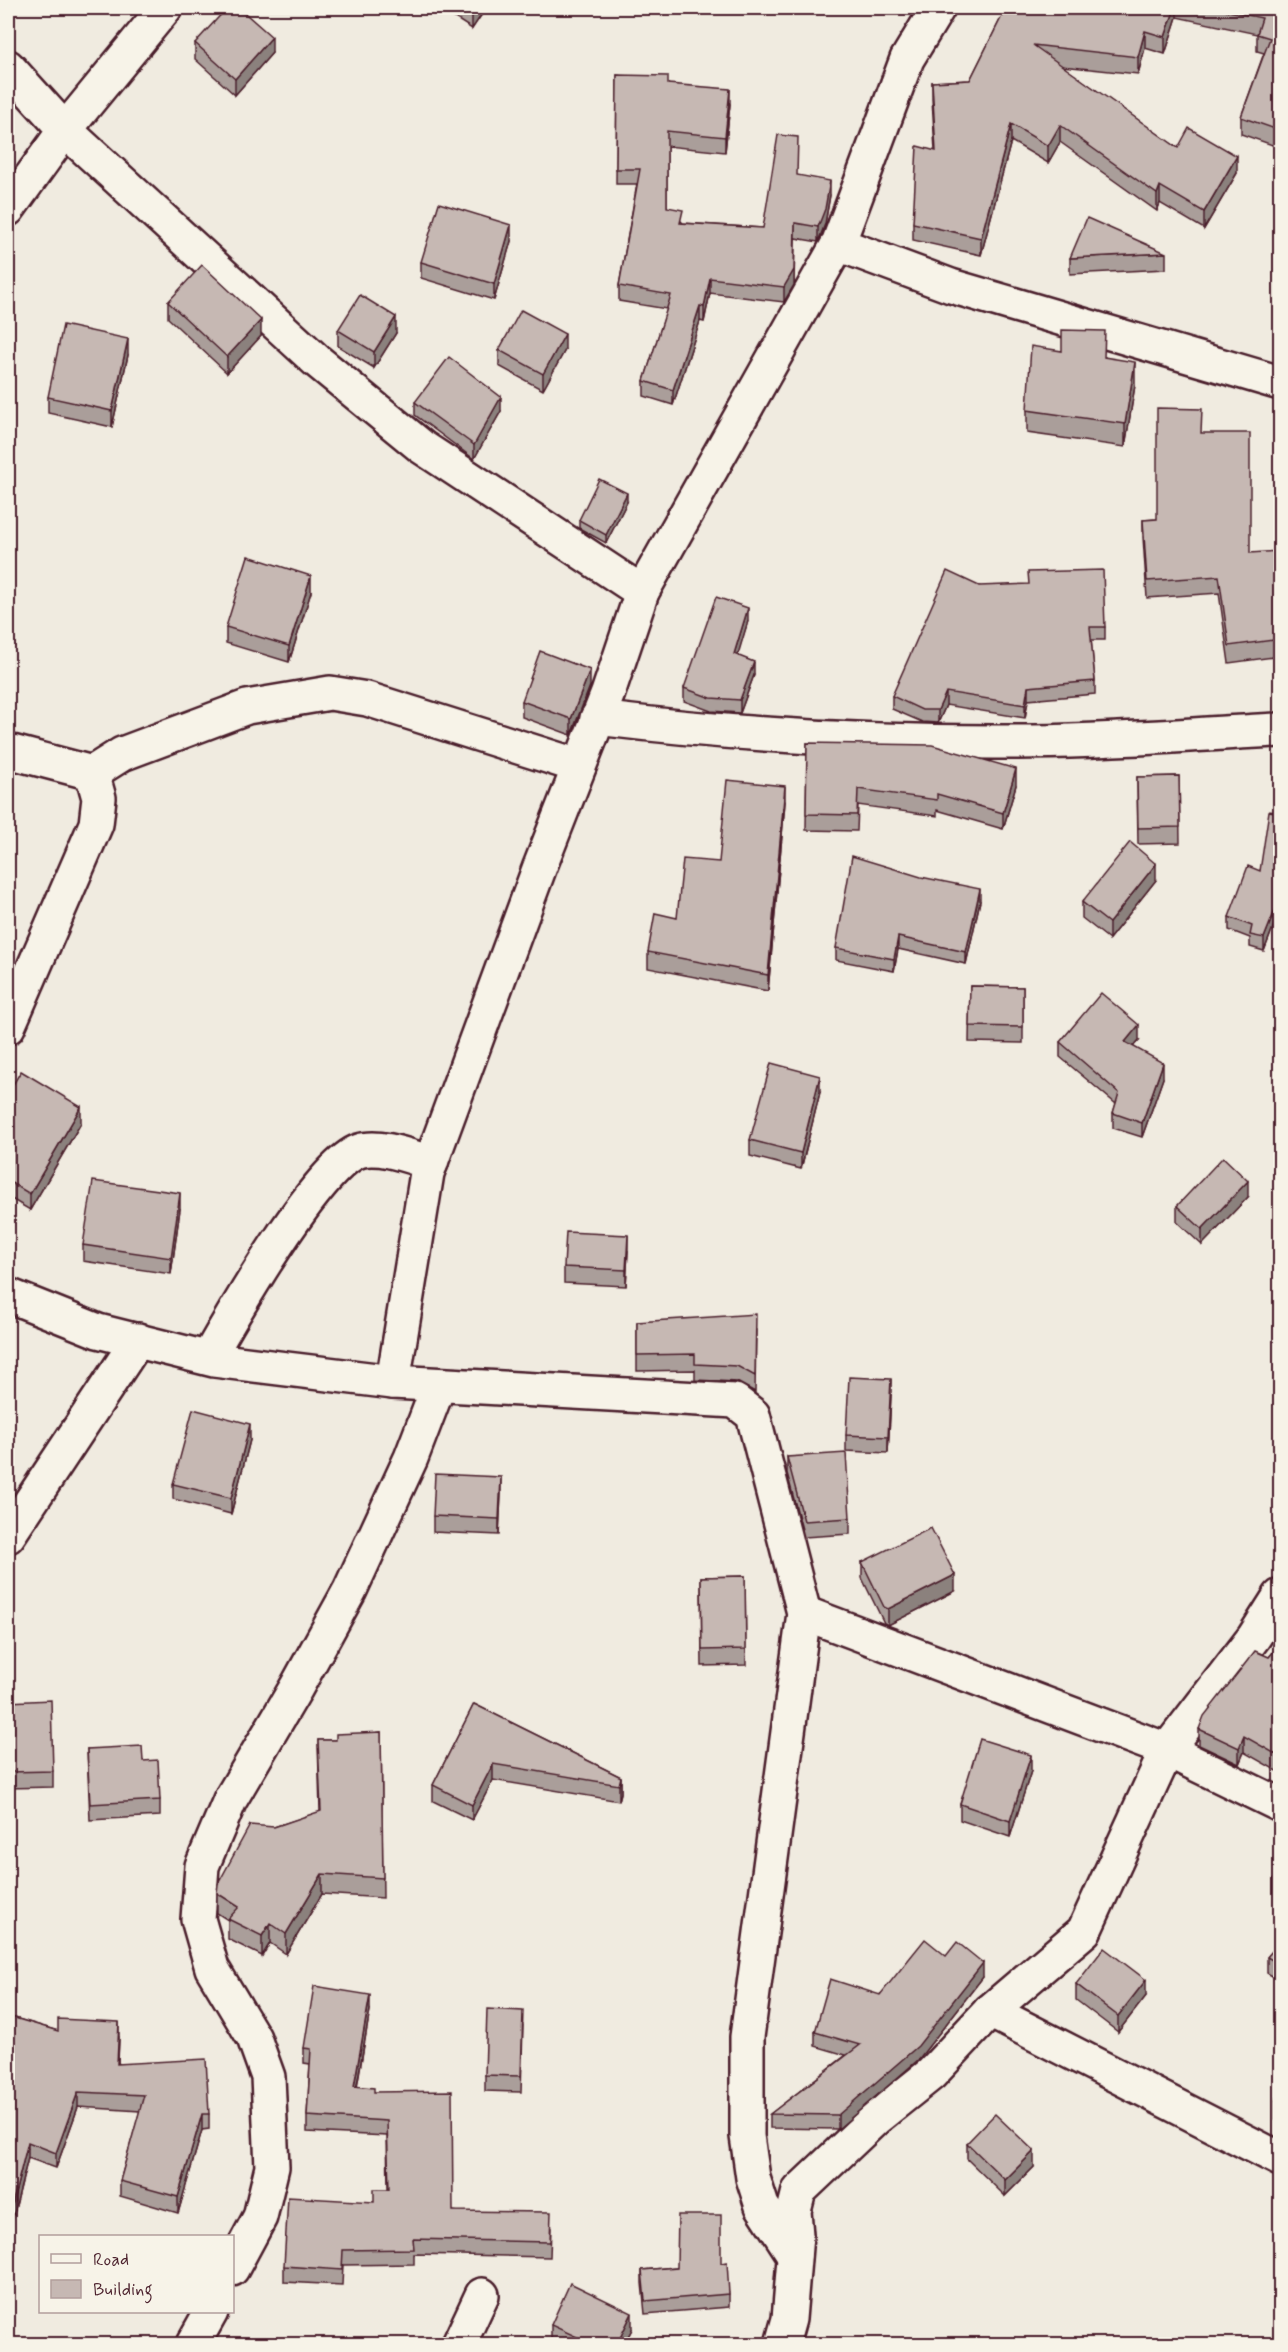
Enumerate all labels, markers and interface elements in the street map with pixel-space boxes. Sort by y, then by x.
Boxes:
legend [39,2235,234,2313]
text: Road [93,2248,129,2272]
text: Building [93,2278,153,2304]

